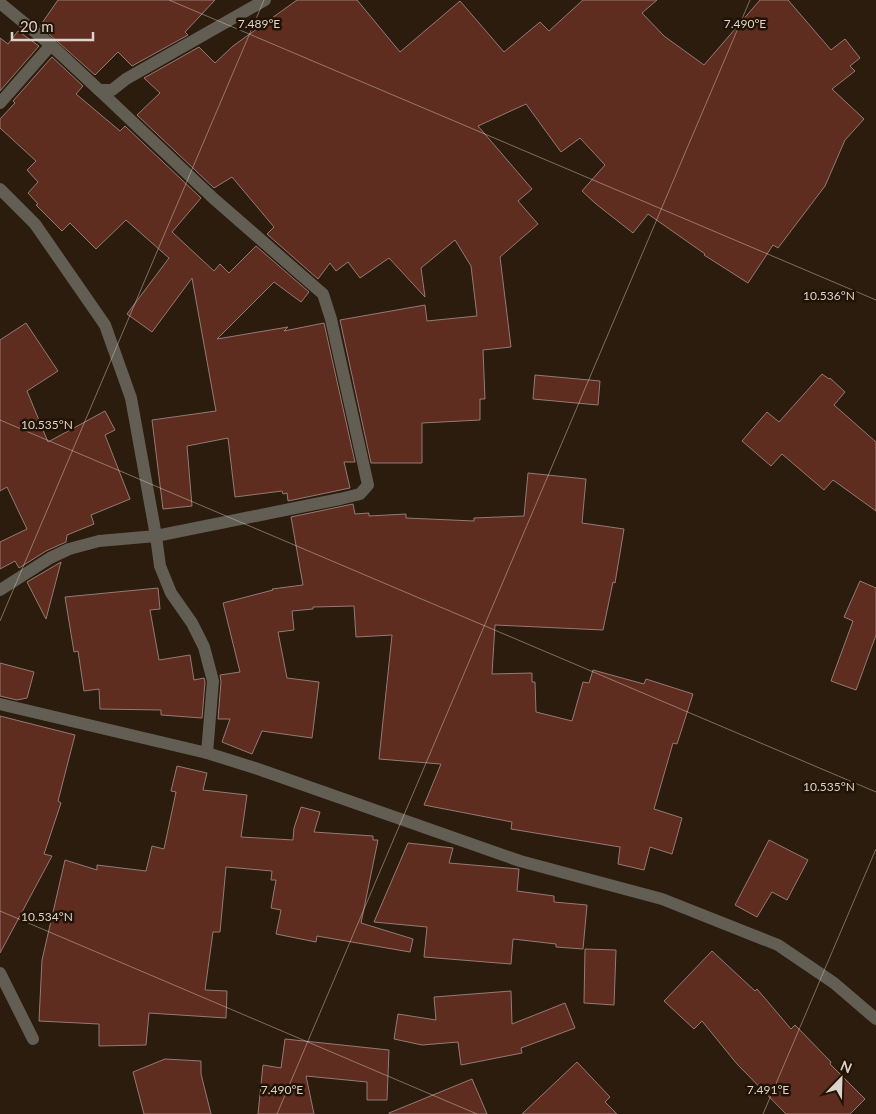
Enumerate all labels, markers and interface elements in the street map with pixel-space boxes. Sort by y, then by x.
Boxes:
scale bar [12,10,94,42]
text: 7.489°E [238,16,280,31]
text: 7.490°E [724,16,766,31]
text: 20 m [20,17,54,35]
text: 10.536°N [803,288,855,303]
text: 10.535°N [21,417,73,432]
text: 10.535°N [803,779,855,794]
text: 10.534°N [21,909,73,924]
north arrow [816,1054,866,1104]
text: N [838,1057,855,1077]
text: 7.490°E [261,1082,303,1097]
text: 7.491°E [747,1082,789,1097]

